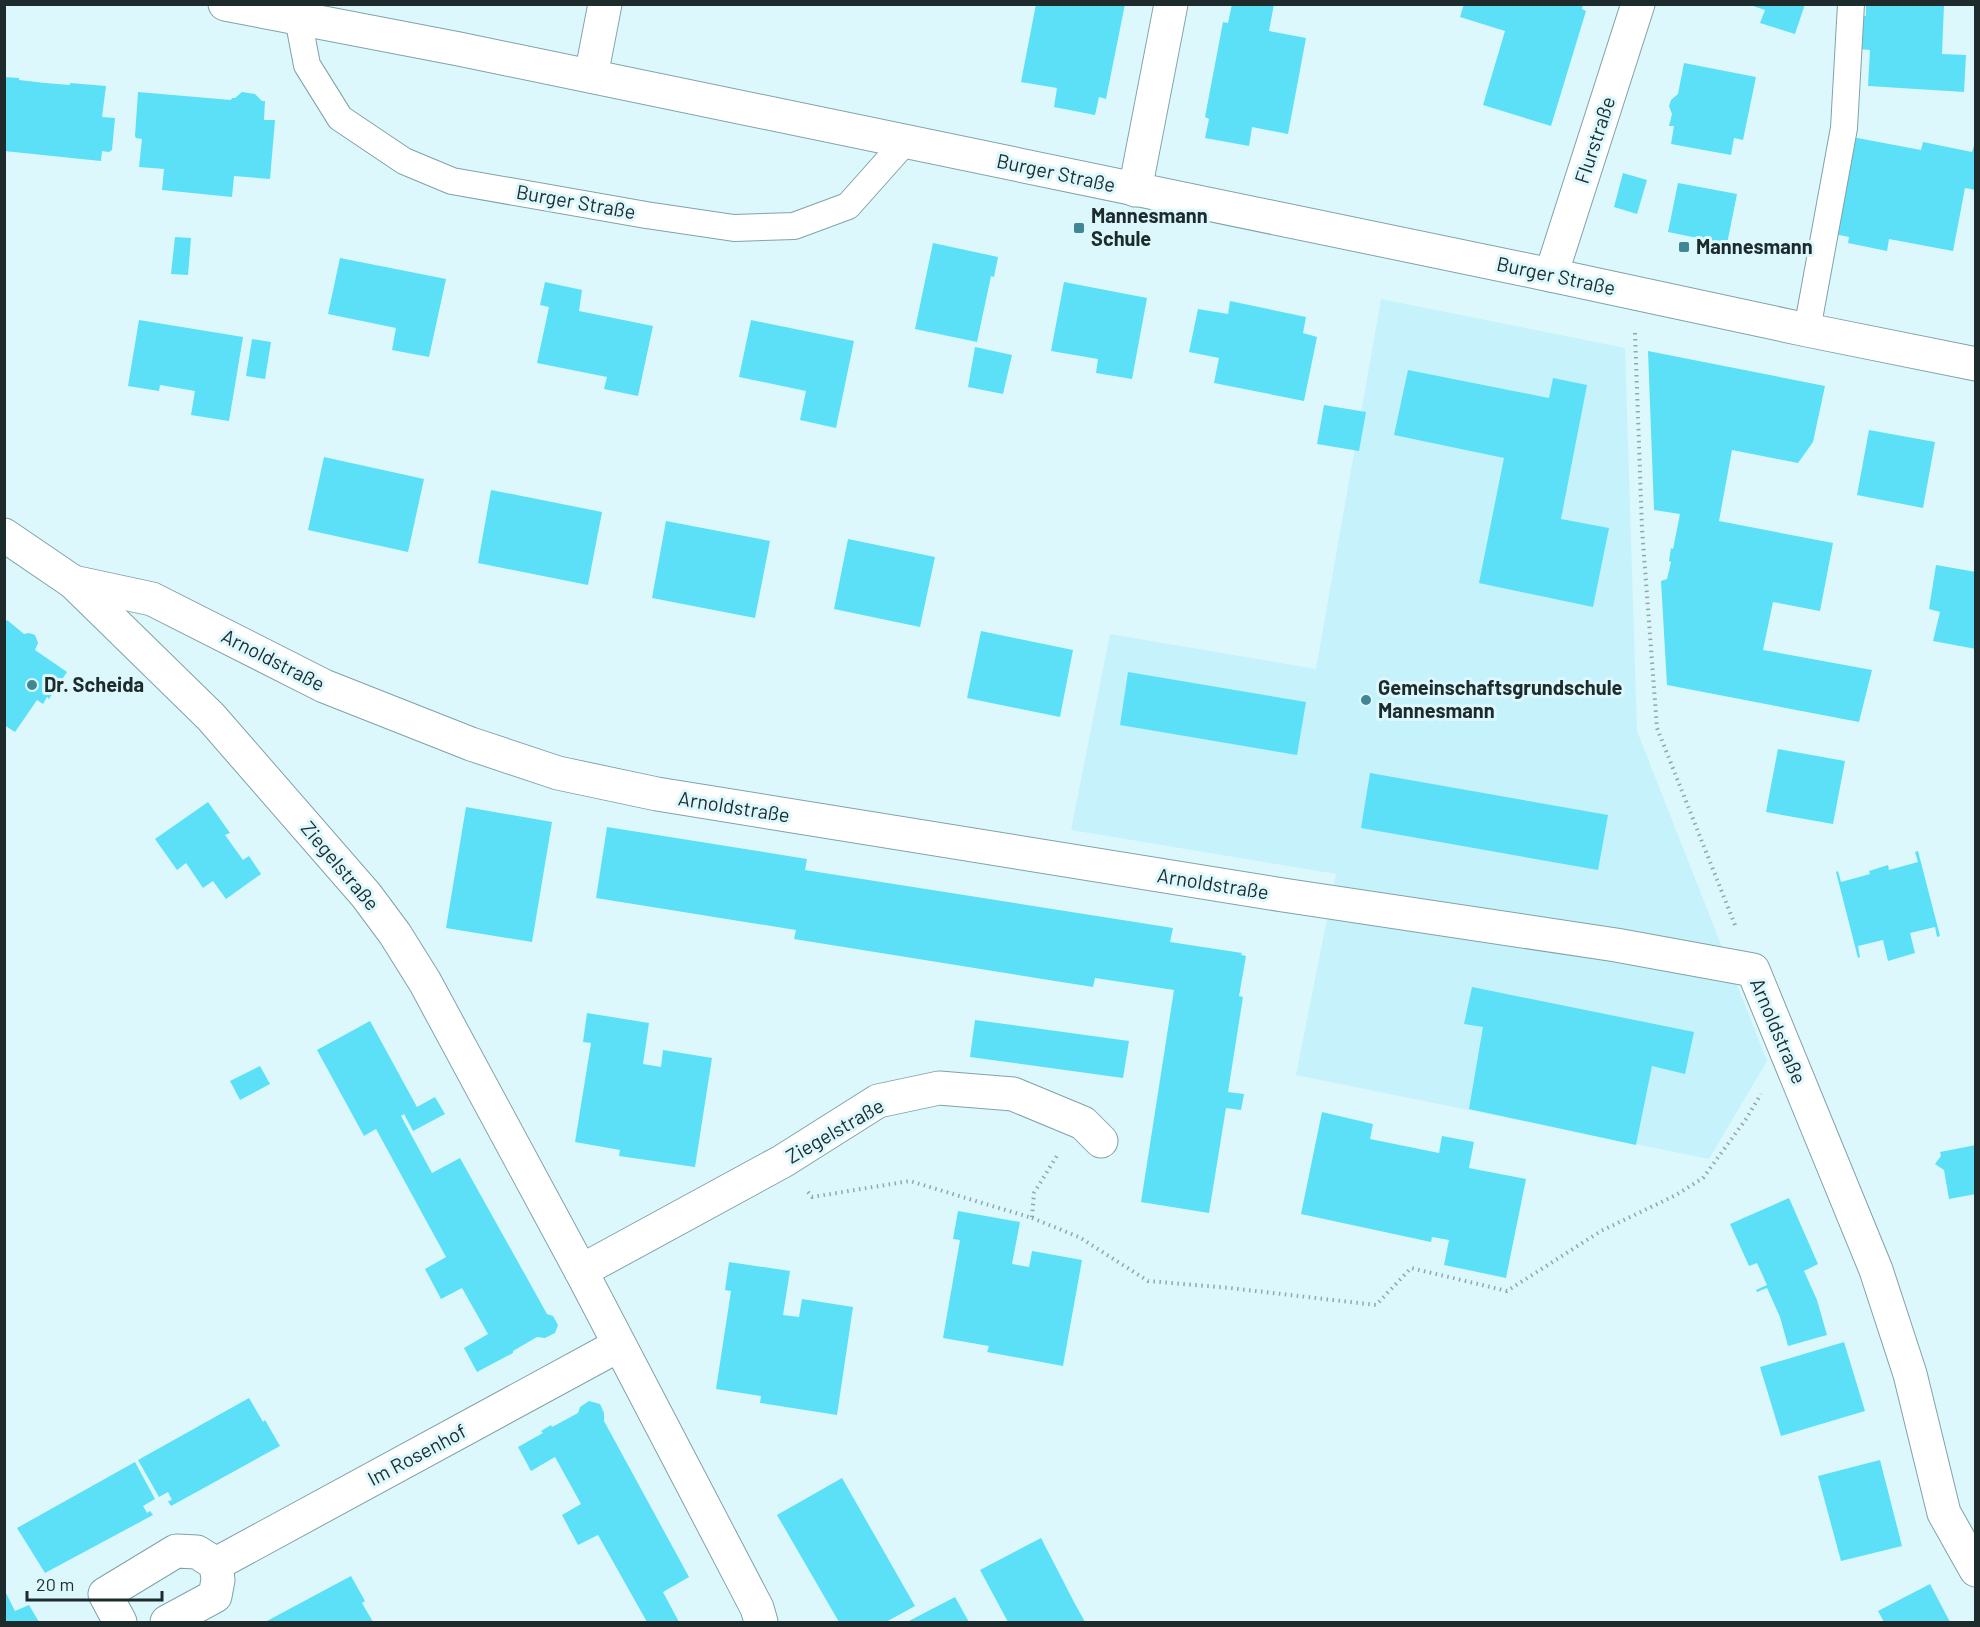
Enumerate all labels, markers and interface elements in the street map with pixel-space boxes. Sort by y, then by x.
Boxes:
street label: Flurstraße [1569,93,1619,186]
street label: Burger Straße [995,148,1118,196]
street label: Burger Straße [515,179,638,223]
place label: Mannesmann Schule [1091,203,1208,250]
marker: Mannesmann Schule [1072,221,1086,235]
place label: Mannesmann [1696,234,1813,258]
marker: Mannesmann [1677,240,1691,254]
street label: Burger Straße [1495,251,1618,299]
street label: Arnoldstraße [218,623,329,695]
place label: Dr. Scheida [44,672,144,696]
place label: Gemeinschaftsgrundschule Mannesmann [1378,675,1623,722]
marker: Dr. Scheida [25,678,39,692]
marker: Gemeinschaftsgrundschule Mannesmann [1359,693,1373,707]
street label: Arnoldstraße [677,785,792,827]
street label: Ziegelstraße [297,816,385,915]
street label: Arnoldstraße [1156,862,1271,904]
street label: Arnoldstraße [1746,974,1812,1087]
street label: Ziegelstraße [781,1093,888,1168]
street label: Im Rosenhof [363,1418,470,1490]
scale bar [27,1564,162,1602]
text: 20 m [36,1573,74,1595]

